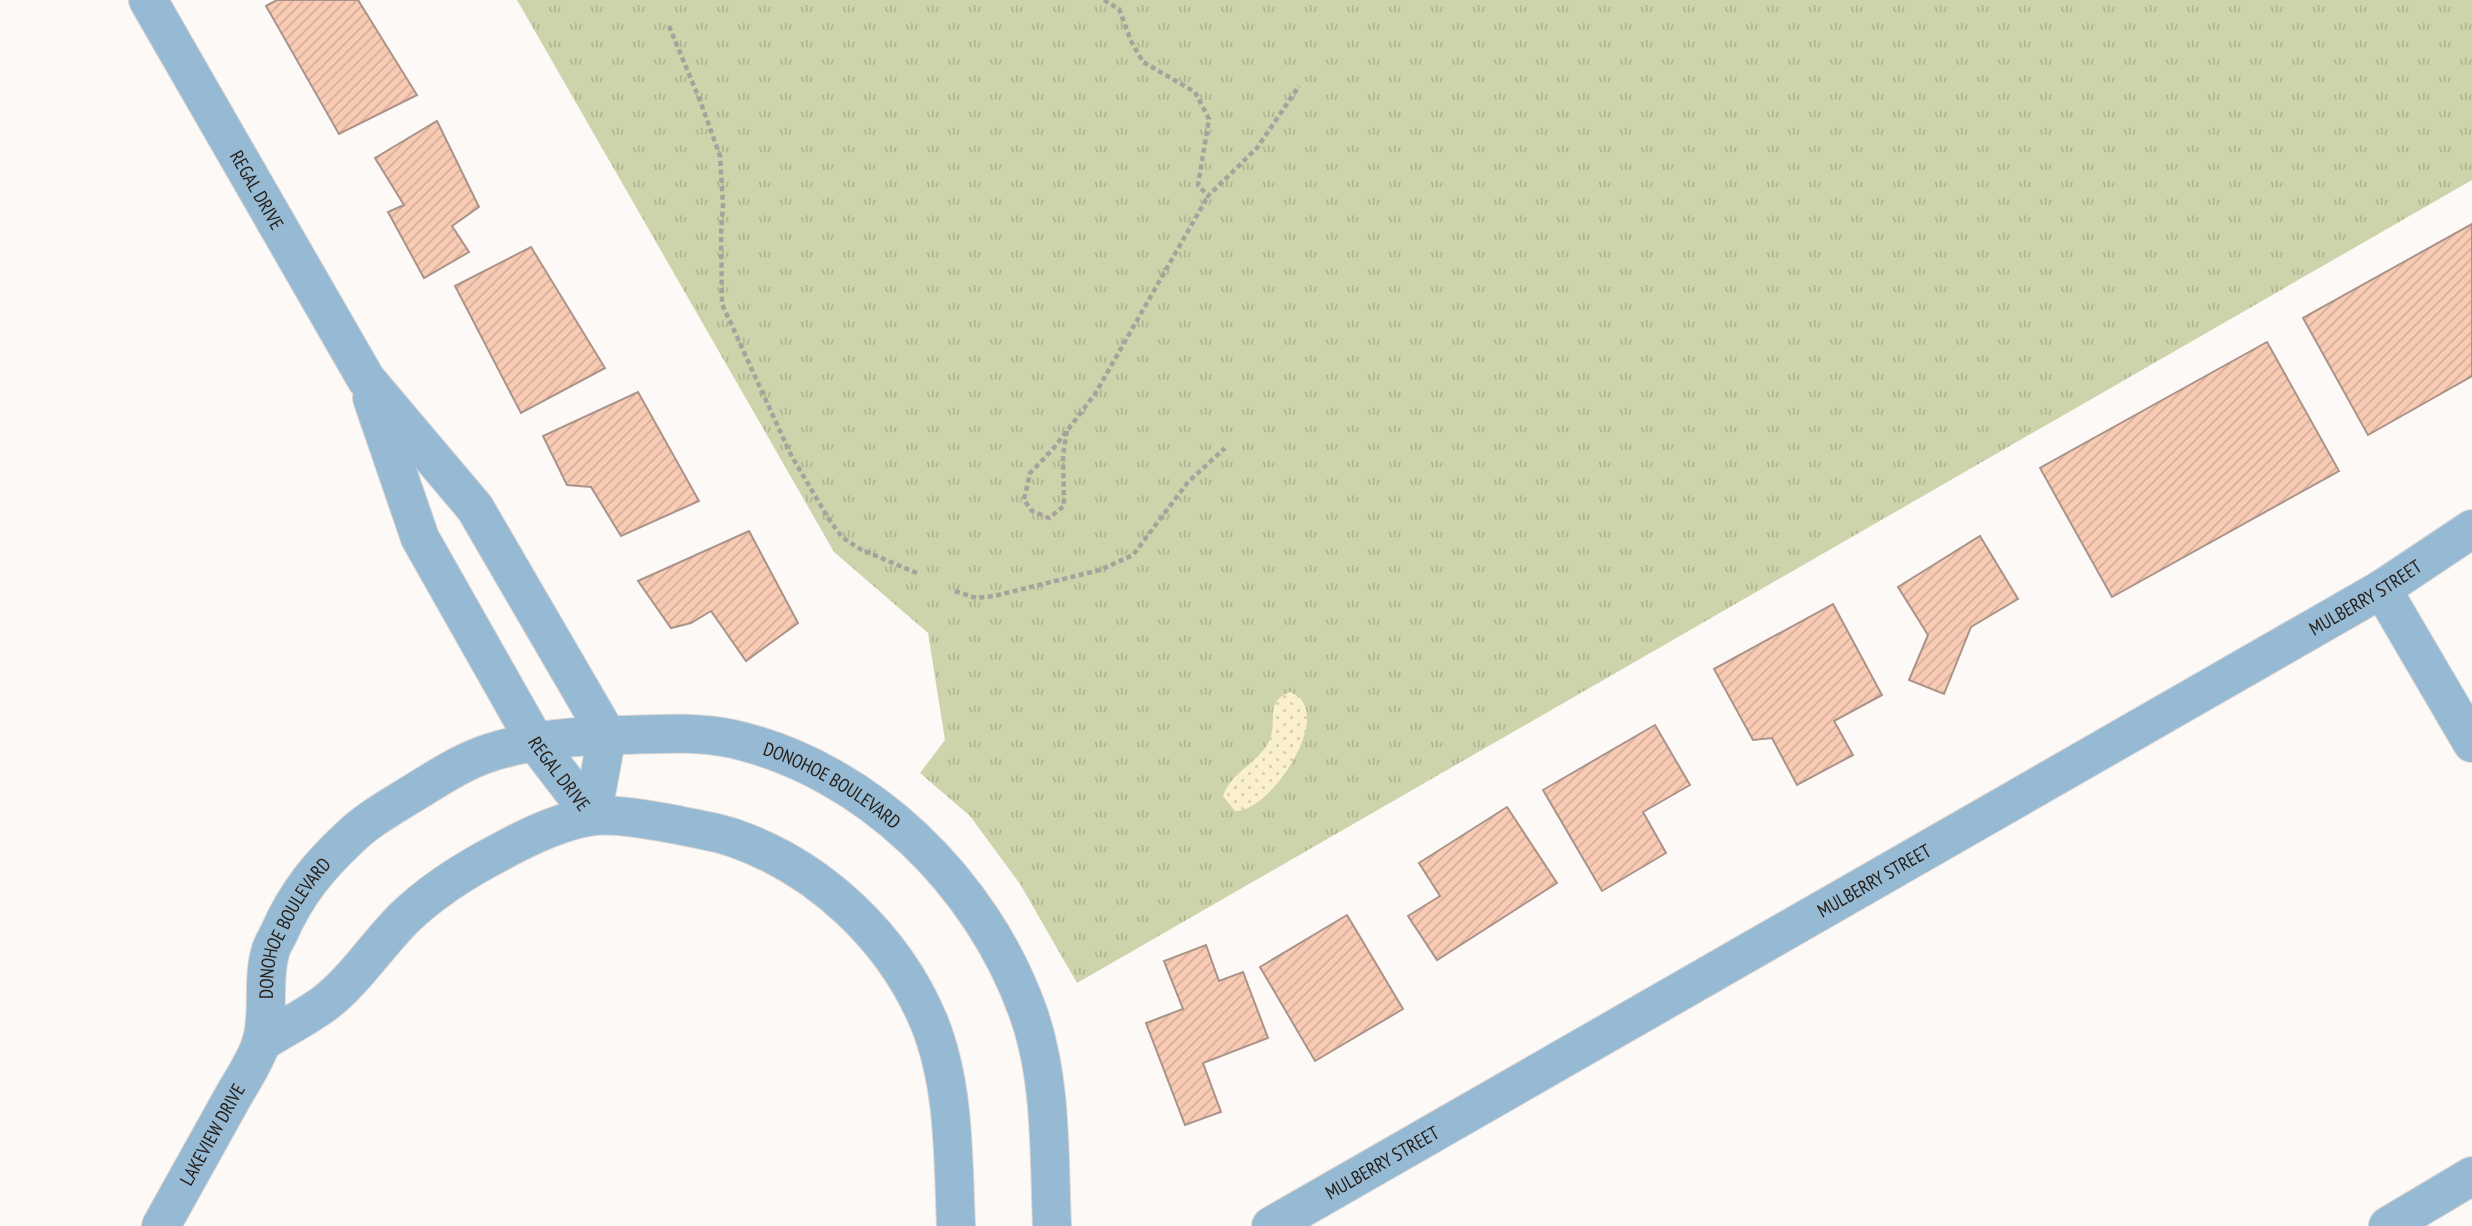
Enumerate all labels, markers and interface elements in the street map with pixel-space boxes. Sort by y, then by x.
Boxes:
street label: REGAL DRIVE [225,146,289,234]
street label: MULBERRY STREET [2305,554,2426,640]
street label: REGAL DRIVE [523,733,596,815]
street label: DONOHOE BOULEVARD [760,736,906,834]
street label: MULBERRY STREET [1813,838,1936,922]
street label: DONOHOE BOULEVARD [254,852,336,999]
street label: LAKEVIEW DRIVE [174,1079,250,1189]
street label: MULBERRY STREET [1321,1120,1444,1204]

